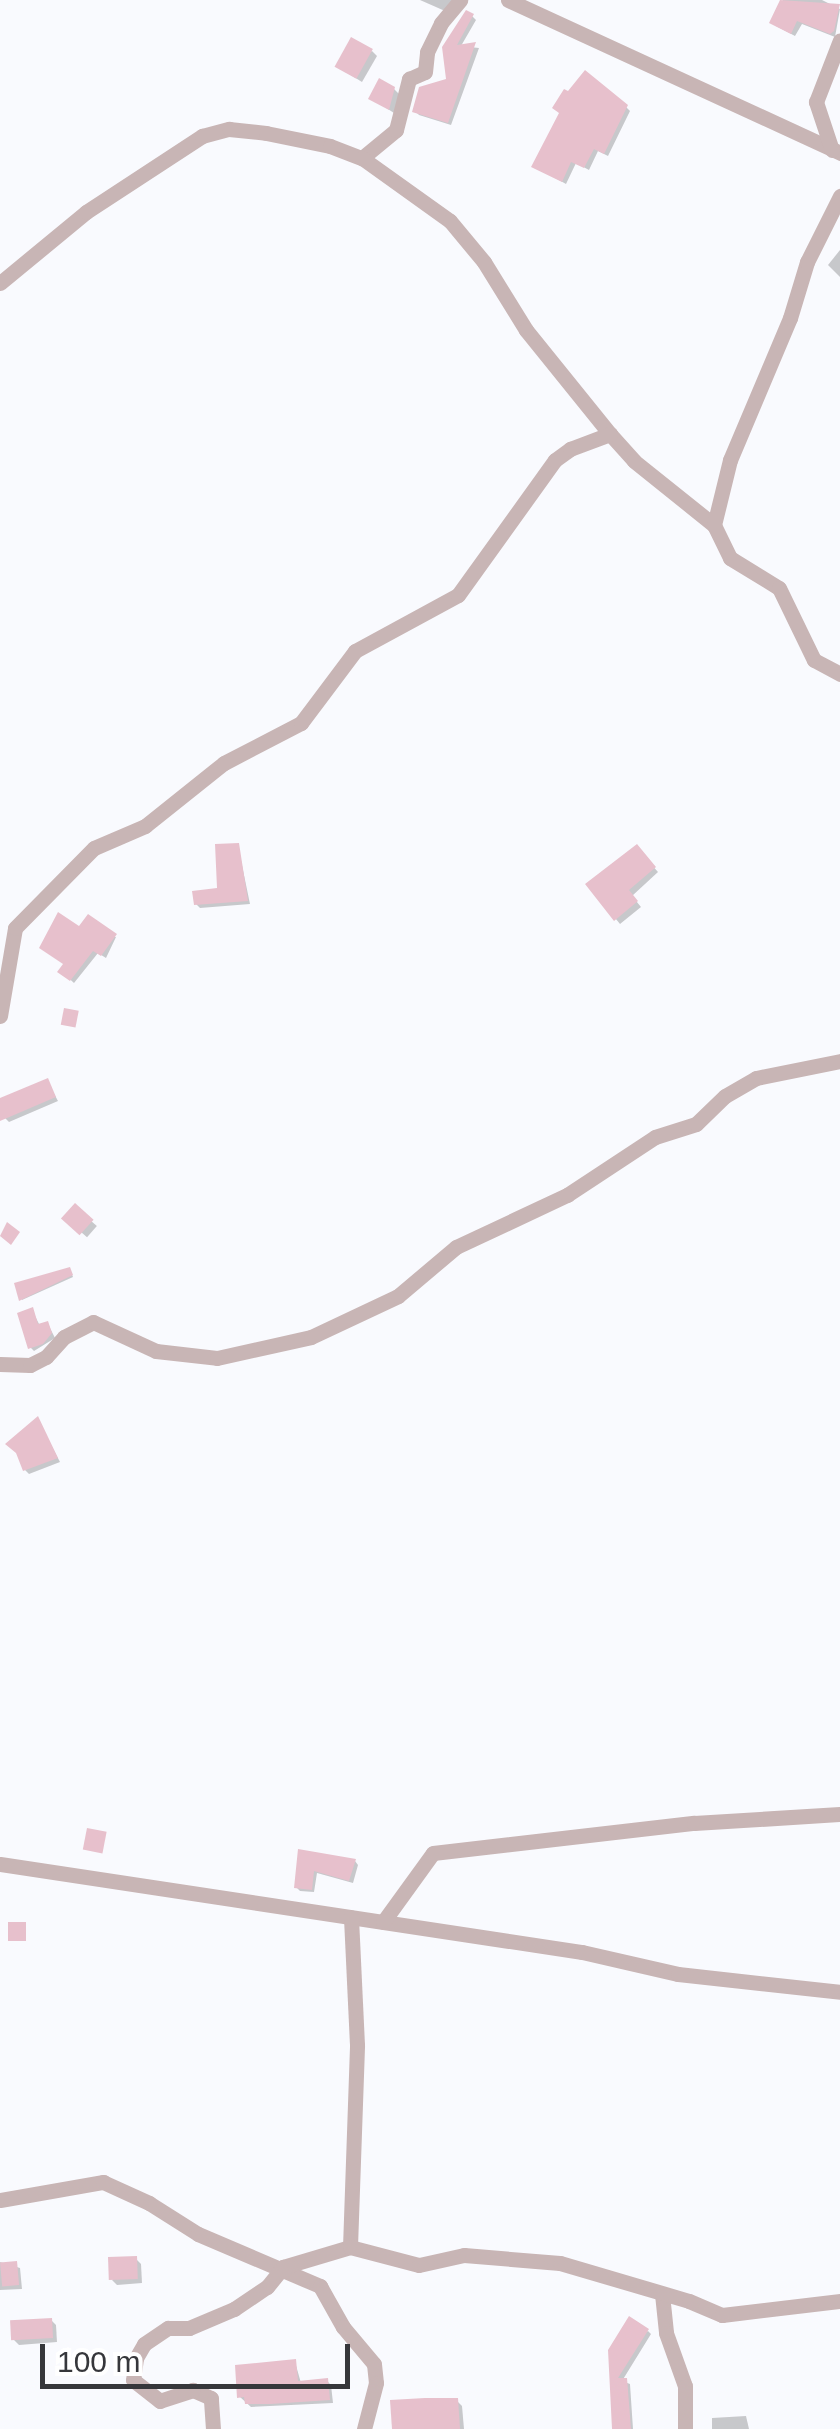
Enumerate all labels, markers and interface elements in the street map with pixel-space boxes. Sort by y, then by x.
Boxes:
scale bar [45,2324,355,2386]
text: 100 m [57,2345,140,2378]

